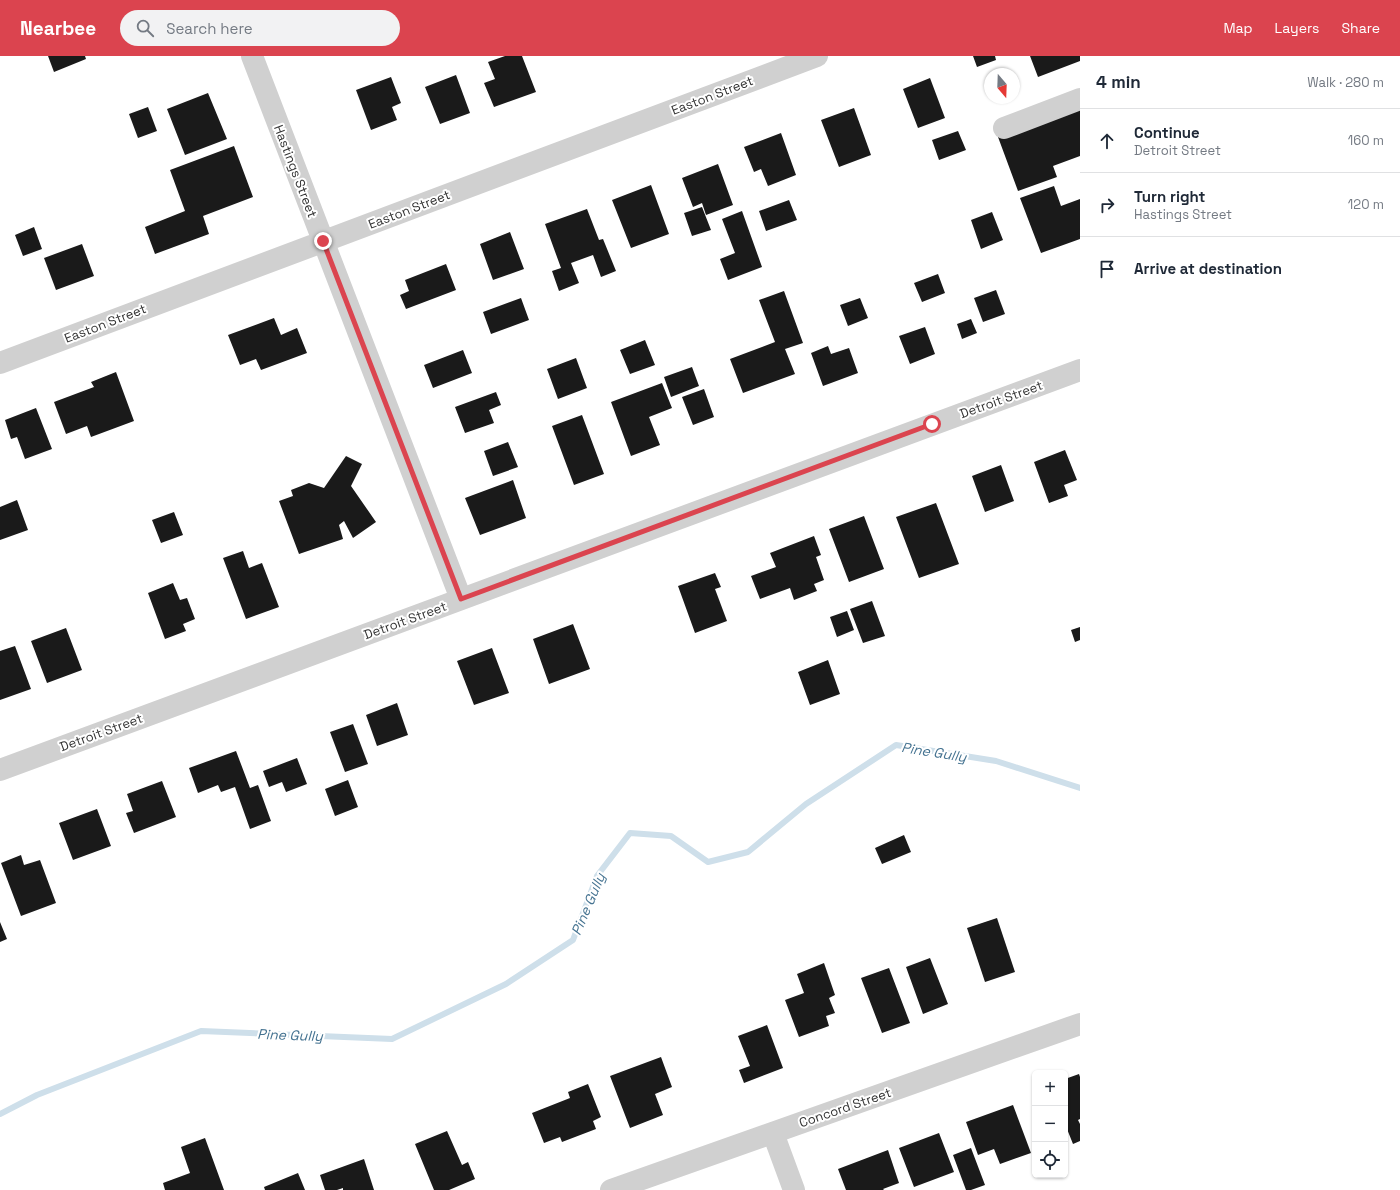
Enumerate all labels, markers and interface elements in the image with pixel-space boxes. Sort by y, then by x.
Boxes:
search box [120,10,400,46]
text: Nearbee [20,16,96,41]
icon: search [134,17,156,39]
text: Search here [166,19,253,38]
text: Map [1223,19,1253,37]
text: Layers [1275,19,1319,37]
text: Share [1341,19,1380,37]
north arrow [984,68,1020,104]
text: 4 min [1096,71,1141,93]
street label: Easton Street [669,72,756,119]
text: Walk · 280 m [1307,74,1384,91]
street label: Hastings Street [270,122,321,220]
text: Continue [1134,123,1200,142]
icon: ahead [1096,130,1118,152]
text: 160 m [1348,132,1384,149]
text: Detroit Street [1134,142,1221,159]
street label: Easton Street [366,186,453,233]
text: Turn right [1134,187,1205,206]
icon: right [1096,194,1118,216]
text: 120 m [1348,196,1384,213]
text: Hastings Street [1134,206,1232,223]
route end [314,232,332,250]
icon: arrive [1096,258,1118,280]
text: Arrive at destination [1134,259,1282,278]
street label: Easton Street [62,300,149,347]
street label: Detroit Street [957,377,1045,422]
route start [923,415,941,433]
street label: Detroit Street [361,598,449,643]
street label: Detroit Street [57,710,145,755]
water label: Pine Gully [900,738,969,766]
water label: Pine Gully [567,869,610,938]
water label: Pine Gully [257,1025,324,1045]
map controls [1032,1070,1068,1178]
button: + [1032,1070,1068,1106]
street label: Concord Street [797,1084,893,1131]
button: − [1032,1106,1068,1142]
button: locate [1032,1142,1068,1178]

